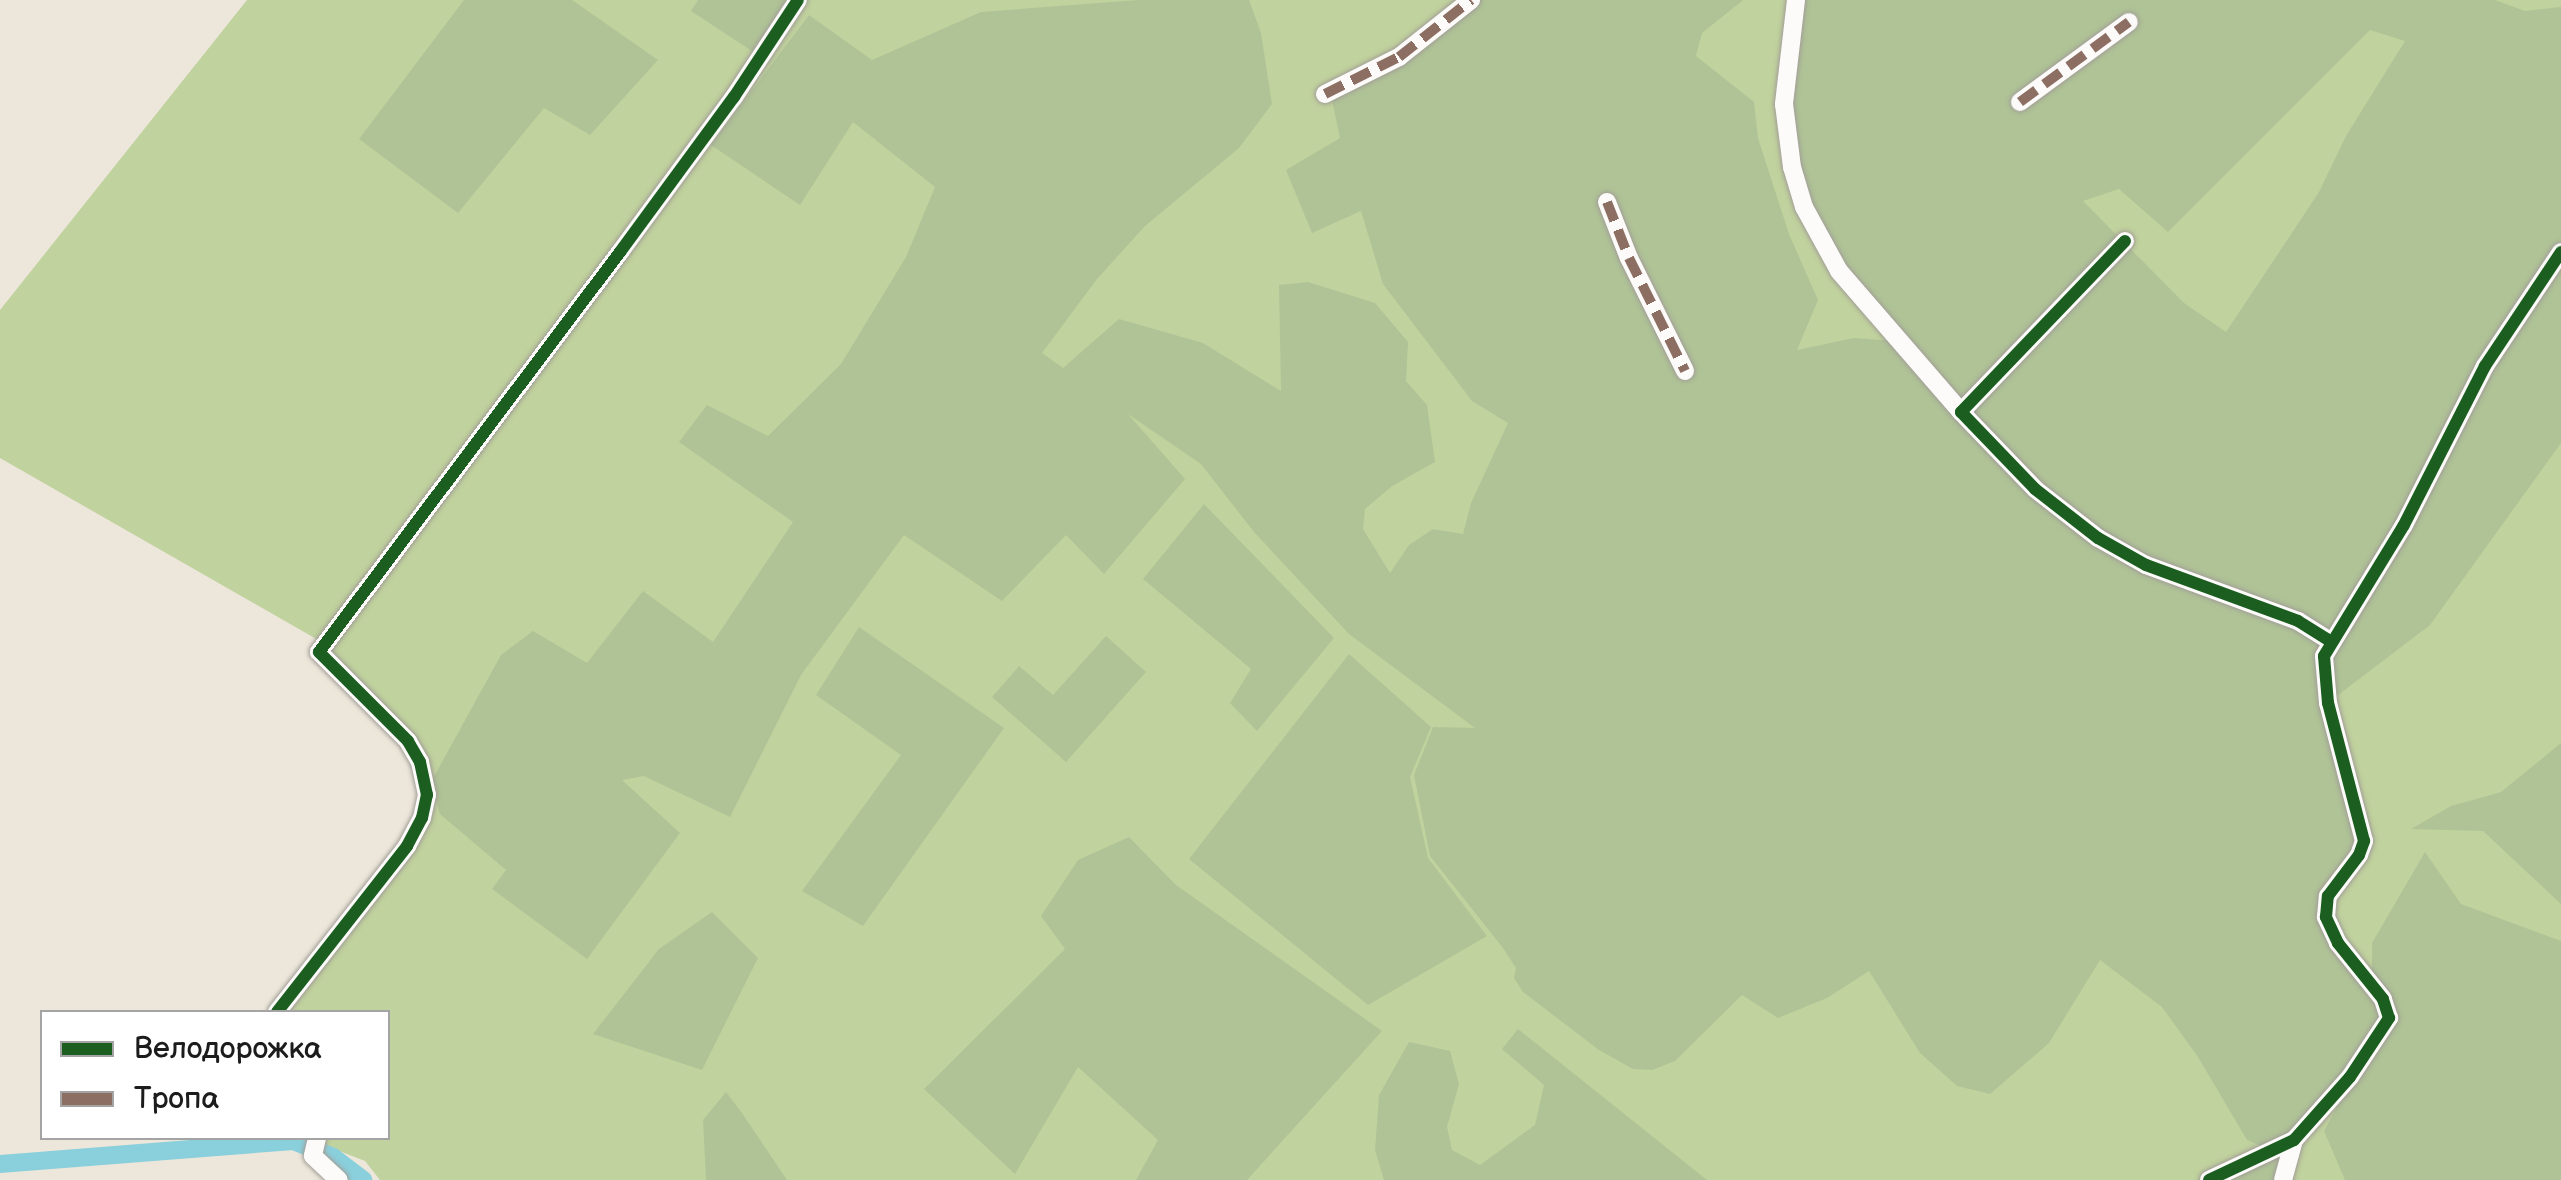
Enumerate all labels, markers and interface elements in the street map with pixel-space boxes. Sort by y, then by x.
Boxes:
legend [40,1010,390,1140]
text: Велодорожка [134,1031,322,1067]
text: Тропа [134,1081,219,1117]

